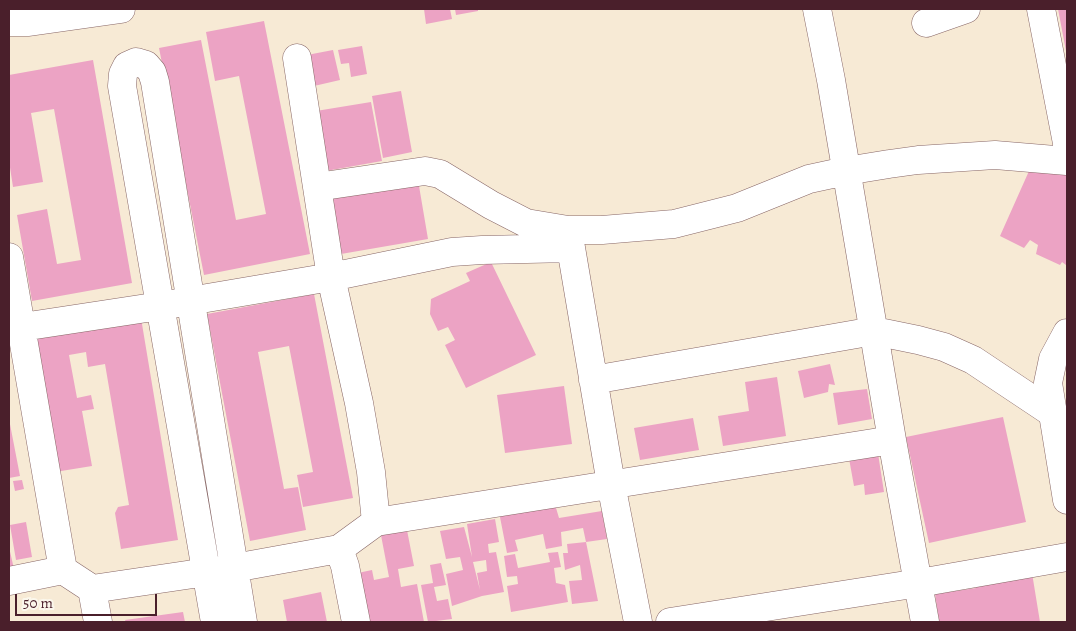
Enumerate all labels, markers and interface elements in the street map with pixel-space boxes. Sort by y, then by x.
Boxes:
scale bar [18,584,160,616]
text: 50 m [23,593,53,613]

